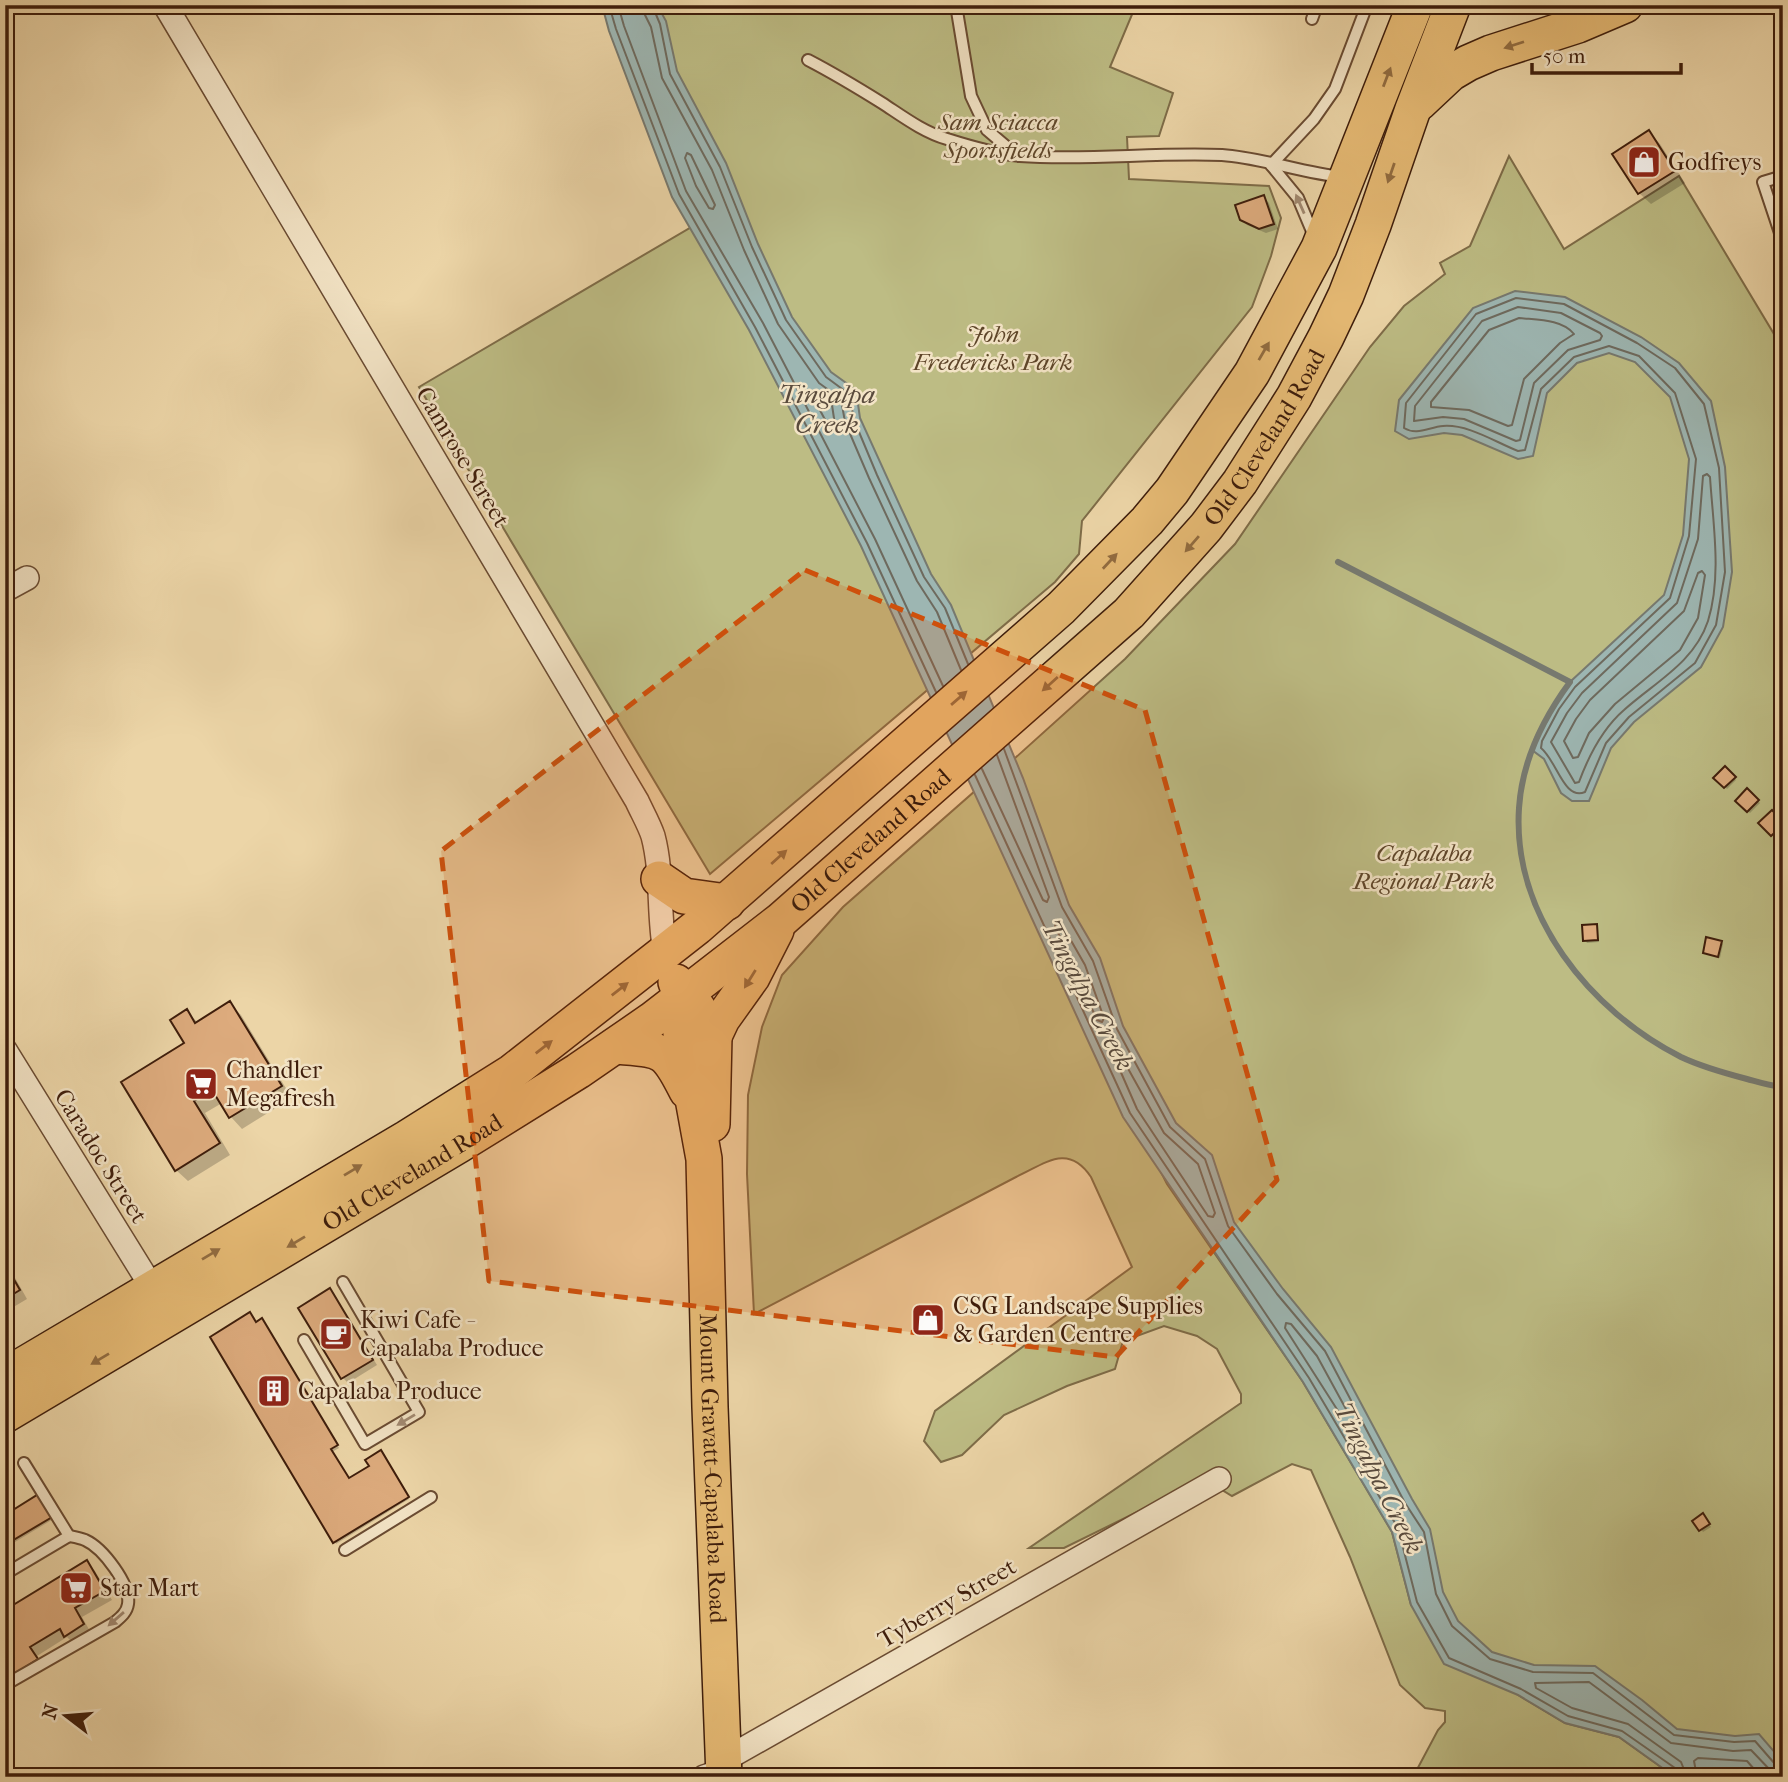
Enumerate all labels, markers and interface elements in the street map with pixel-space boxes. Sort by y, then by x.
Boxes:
scale bar [1532,32,1681,76]
one-way arrow [1504,41,1525,51]
text: 50 m [1543,44,1586,68]
one-way arrow [1381,66,1392,87]
park label: Sam Sciacca Sportsfields [937,108,1058,164]
shop icon: Godfreys [1625,143,1663,181]
place label: Godfreys [1668,148,1761,176]
one-way arrow [1385,163,1396,184]
one-way arrow [1294,194,1305,214]
park label: John Fredericks Park [912,320,1073,376]
one-way arrow [1258,341,1270,361]
street label: Old Cleveland Road [1198,343,1331,532]
water label: Tingalpa Creek [779,379,875,440]
street label: Camrose Street [410,382,516,533]
one-way arrow [1184,535,1200,553]
one-way arrow [1102,552,1118,570]
one-way arrow [1041,676,1059,692]
one-way arrow [950,691,967,706]
street label: Old Cleveland Road [785,762,957,919]
park label: Capalaba Regional Park [1351,839,1495,895]
one-way arrow [770,849,788,865]
water label: Tingalpa Creek [1035,915,1140,1076]
one-way arrow [743,970,756,989]
one-way arrow [611,982,628,997]
one-way arrow [535,1039,553,1054]
place label: Chandler Megafresh [226,1056,336,1112]
supermarket icon: Chandler Megafresh [182,1065,220,1103]
street label: Caradoc Street [49,1084,154,1229]
street label: Old Cleveland Road [317,1107,508,1237]
one-way arrow [344,1163,363,1176]
one-way arrow [286,1236,305,1249]
one-way arrow [202,1248,221,1260]
place label: CSG Landscape Supplies & Garden Centre [953,1292,1203,1348]
shop icon: CSG Landscape Supplies & Garden Centre [909,1301,947,1339]
place label: Kiwi Cafe - Capalaba Produce [360,1306,544,1362]
street label: Mount Gravatt-Capalaba Road [694,1313,732,1625]
cafe icon: Kiwi Cafe - Capalaba Produce [317,1315,355,1353]
one-way arrow [91,1352,110,1365]
building icon: Capalaba Produce [255,1372,293,1410]
place label: Capalaba Produce [298,1377,482,1405]
water label: Tingalpa Creek [1327,1397,1430,1559]
one-way arrow [396,1413,415,1426]
street label: Tyberry Street [873,1552,1021,1654]
supermarket icon: Star Mart [57,1569,95,1607]
place label: Star Mart [100,1574,200,1602]
one-way arrow [107,1611,125,1627]
north arrow [32,1680,102,1750]
text: N [38,1701,63,1722]

